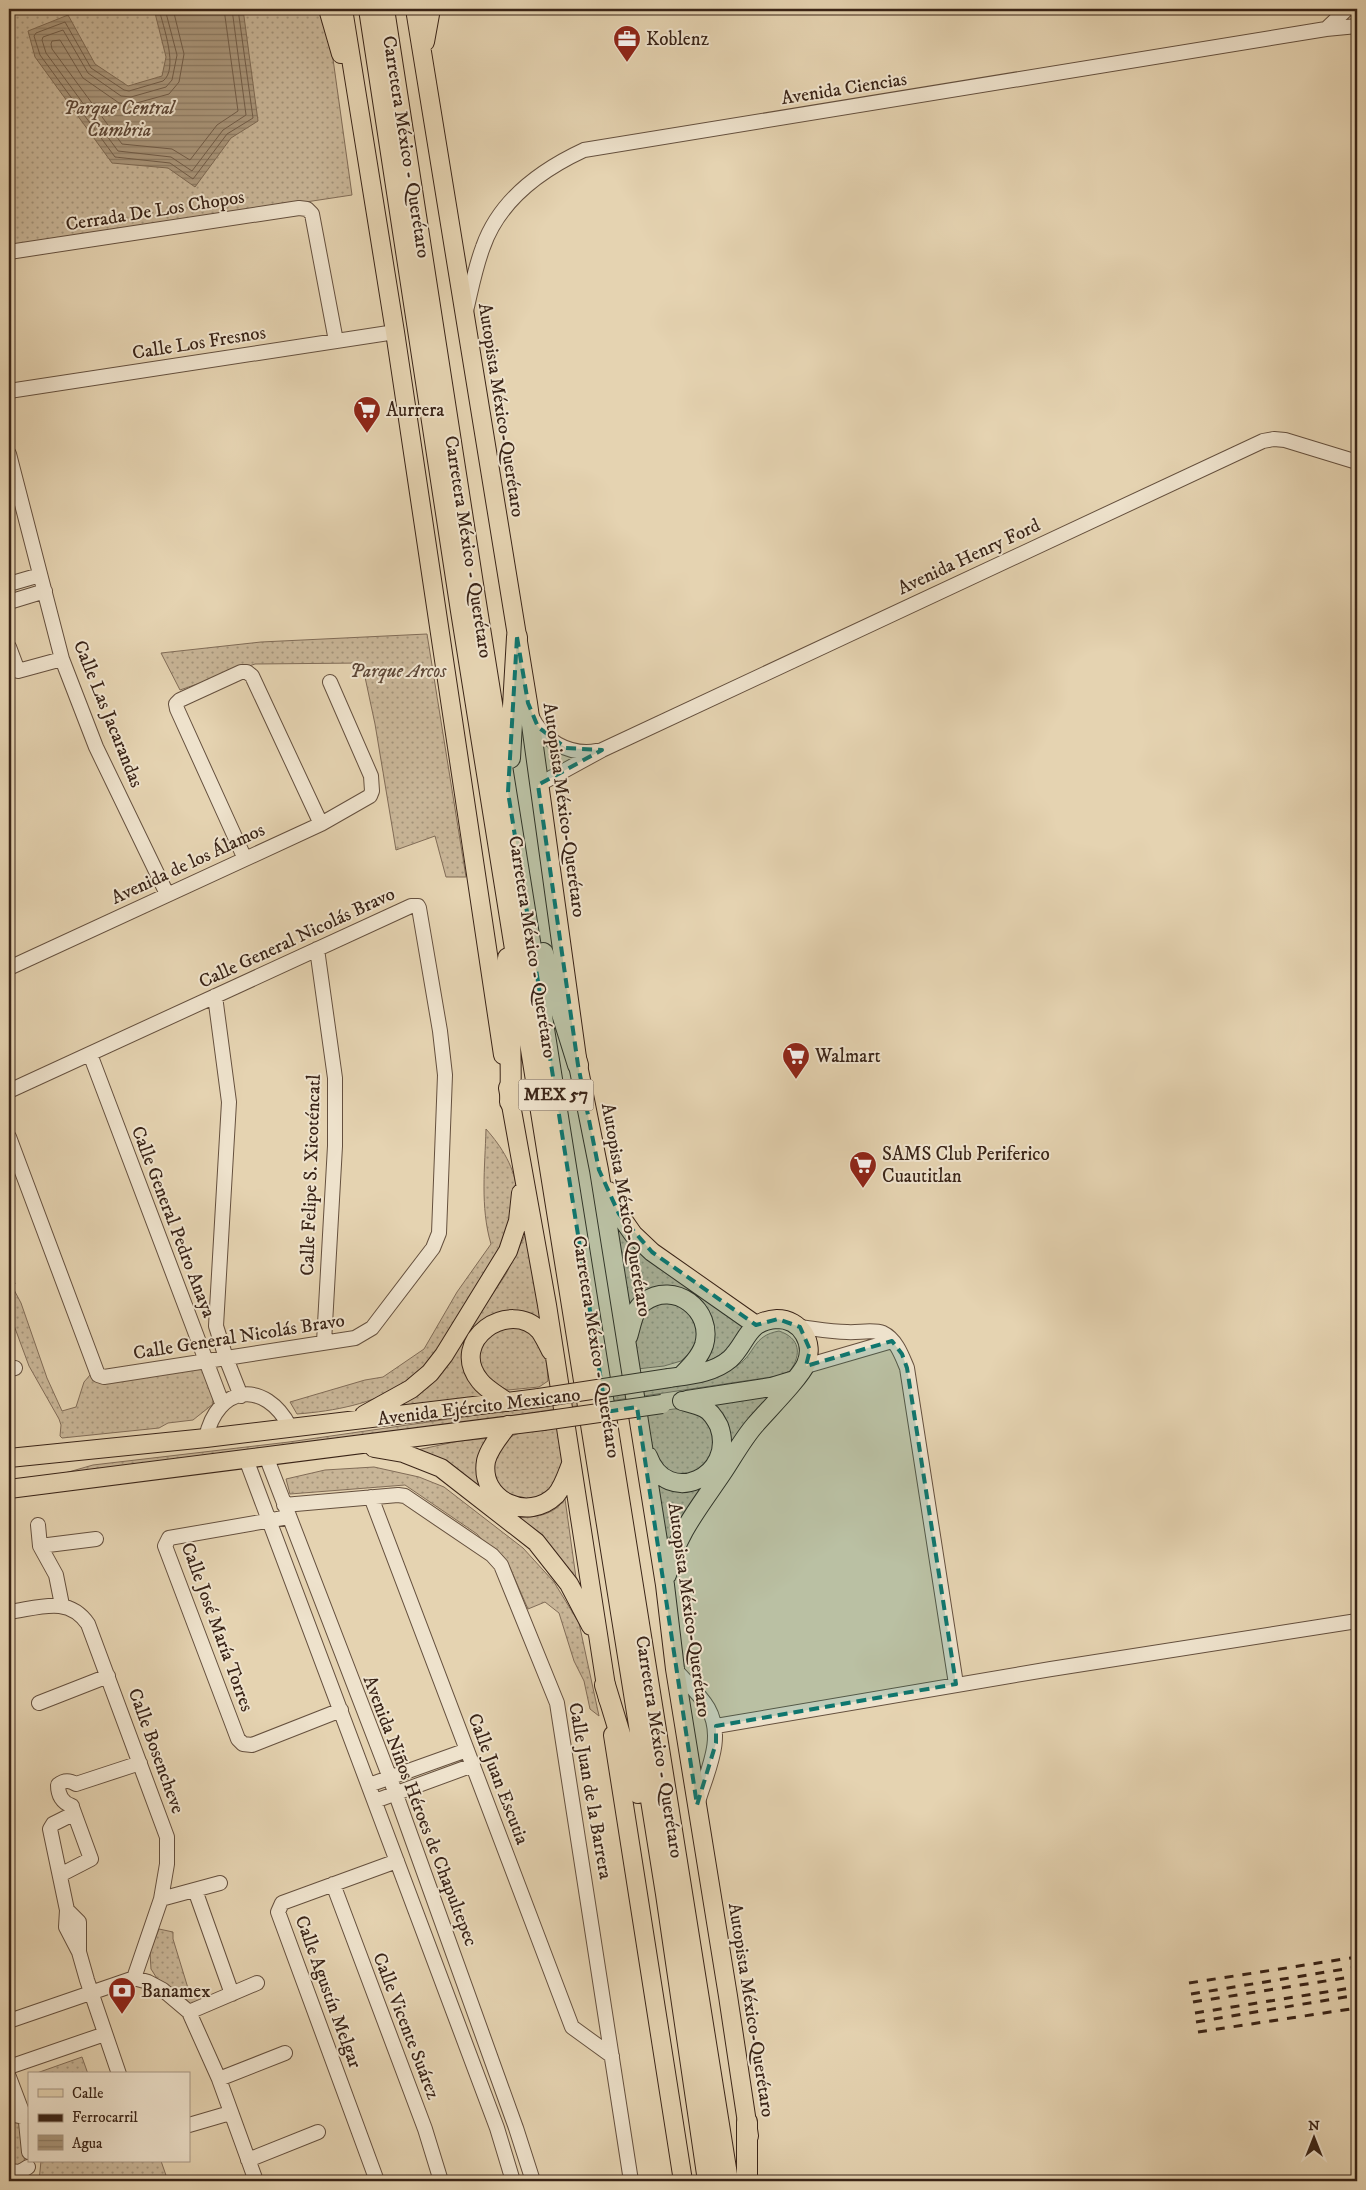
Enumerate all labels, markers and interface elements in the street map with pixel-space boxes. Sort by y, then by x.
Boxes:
office icon: Koblenz [612,24,642,63]
place label: Koblenz [646,28,709,51]
street label: Carretera México - Querétaro [377,34,435,260]
street label: Avenida Ciencias [779,68,909,110]
park label: Parque Central Cumbria [63,97,177,142]
street label: Cerrada De Los Chopos [64,186,246,236]
street label: Autopista México-Querétaro [473,301,529,519]
street label: Calle Los Fresnos [131,321,267,365]
supermarket icon: Aurrera [352,395,382,434]
place label: Aurrera [386,399,444,422]
street label: Carretera México - Querétaro [439,434,497,660]
street label: Avenida Henry Ford [894,514,1044,600]
street label: Calle Las Jacarandas [68,637,148,791]
park label: Parque Arcos [350,660,447,684]
street label: Autopista México-Querétaro [538,701,590,919]
street label: Avenida de los Álamos [107,817,268,910]
street label: Carretera México - Querétaro [503,834,561,1060]
street label: Calle General Nicolás Bravo [195,882,399,994]
supermarket icon: Walmart [781,1041,811,1080]
place label: Walmart [814,1045,881,1068]
street label: Calle Felipe S. Xicoténcatl [296,1074,326,1276]
road number: MEX 57 [518,1080,594,1110]
street label: Autopista México-Querétaro [596,1101,656,1319]
street label: Calle General Pedro Anaya [126,1123,220,1321]
place label: SAMS Club Periferico Cuautitlan [882,1143,1050,1188]
supermarket icon: SAMS Club Periferico Cuautitlan [848,1150,878,1189]
street label: Carretera México - Querétaro [567,1234,625,1460]
street label: Calle General Nicolás Bravo [132,1309,346,1365]
street label: Avenida Ejército Mexicano [376,1383,582,1431]
street label: Autopista México-Querétaro [663,1501,715,1719]
street label: Calle José María Torres [176,1539,258,1715]
street label: Carretera México - Querétaro [630,1634,688,1860]
street label: Avenida Niños Héroes de Chapultepec [358,1672,482,1950]
street label: Calle Bosencheve [123,1685,189,1817]
street label: Calle Juan de la Barrera [563,1701,617,1881]
street label: Calle Juan Escutia [462,1710,534,1848]
street label: Autopista México-Querétaro [723,1901,779,2119]
street label: Calle Agustín Melgar [290,1912,366,2072]
street label: Calle Vicente Suárez [367,1949,445,2103]
bank icon: Banamex [107,1976,137,2015]
place label: Banamex [141,1980,211,2003]
legend [28,2072,190,2162]
text: Calle [72,2084,104,2103]
text: Ferrocarril [72,2108,138,2127]
north arrow [1288,2112,1338,2162]
text: N [1308,2117,1320,2135]
text: Agua [72,2134,103,2153]

